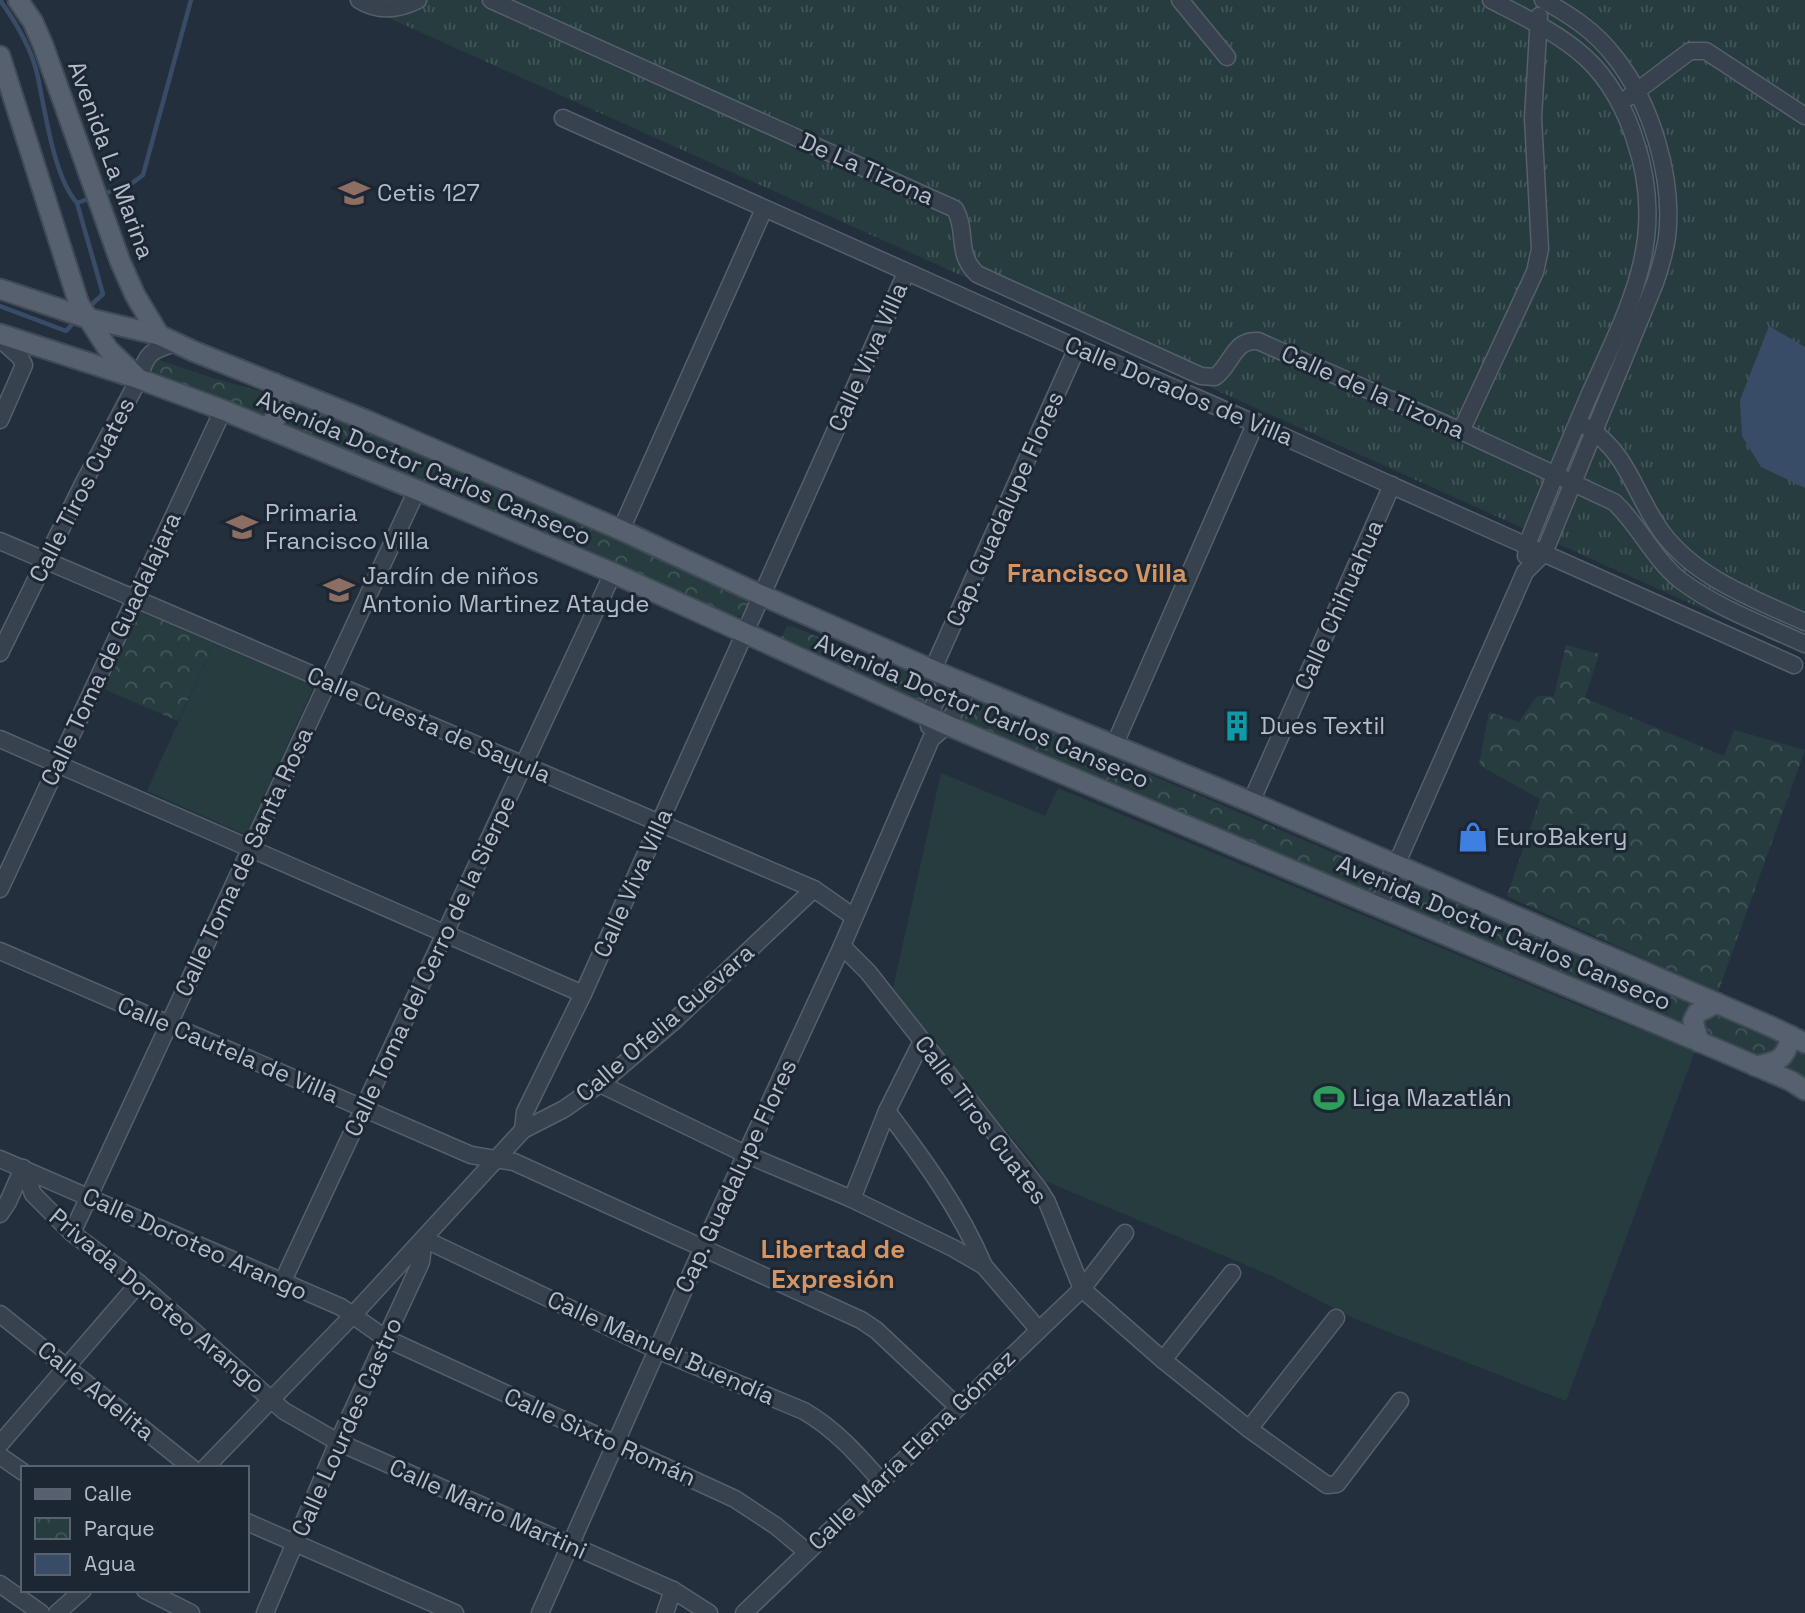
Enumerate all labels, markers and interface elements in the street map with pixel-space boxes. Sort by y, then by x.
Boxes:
street label: Avenida La Marina [61,57,162,263]
street label: De La Tizona [795,125,939,212]
school or university icon: Cetis 127 [337,176,371,210]
place label: Cetis 127 [377,177,480,208]
street label: Calle Viva Villa [821,277,914,436]
street label: Calle Dorados de Villa [1060,328,1298,453]
street label: Calle de la Tizona [1277,337,1470,446]
street label: Avenida Doctor Carlos Canseco [252,383,596,552]
street label: Cap. Guadalupe Flores [939,386,1071,631]
street label: Calle Tiros Cuates [22,392,142,587]
place label: Primaria Francisco Villa [265,497,430,556]
street label: Calle Toma de Guadalajara [33,507,188,791]
school or university icon: Primaria Francisco Villa [225,510,259,544]
street label: Calle Chihuahua [1287,515,1390,695]
district label: Francisco Villa [1007,556,1187,590]
place label: Jardín de niños Antonio Martinez Atayde [362,560,649,619]
school or university icon: Jardín de niños Antonio Martinez Atayde [322,573,356,607]
street label: Avenida Doctor Carlos Canseco [810,626,1154,795]
street label: Calle Cuesta de Sayula [303,659,556,790]
building icon: Dues Textil [1220,709,1254,743]
place label: Dues Textil [1260,710,1385,741]
street label: Calle Toma de Santa Rosa [167,722,320,1001]
street label: Calle Toma del Cerro de la Sierpe [337,790,522,1141]
street label: Calle Viva Villa [586,803,679,962]
shop icon: EuroBakery [1456,820,1490,854]
place label: EuroBakery [1496,821,1628,852]
street label: Avenida Doctor Carlos Canseco [1332,848,1676,1017]
street label: Calle Ofelia Guevara [569,937,760,1109]
street label: Calle Cautela de Villa [113,989,344,1110]
street label: Calle Tiros Cuates [908,1029,1055,1210]
street label: Cap. Guadalupe Flores [668,1054,803,1298]
sports icon: Liga Mazatlán [1312,1081,1346,1115]
place label: Liga Mazatlán [1352,1082,1512,1113]
street label: Calle Doroteo Arango [78,1180,313,1307]
street label: Privada Doroteo Arango [43,1201,272,1400]
district label: Libertad de Expresión [761,1232,905,1296]
street label: Calle Manuel Buendía [543,1283,780,1412]
street label: Calle Lourdes Castro [284,1312,409,1541]
street label: Calle Adelita [31,1334,162,1448]
street label: Calle María Elena Gómez [801,1342,1022,1557]
street label: Calle Sixto Román [499,1380,701,1493]
street label: Calle Mario Martini [385,1451,592,1566]
legend [21,1466,248,1592]
text: Calle [84,1480,132,1507]
text: Parque [84,1515,155,1542]
text: Agua [84,1550,136,1577]

